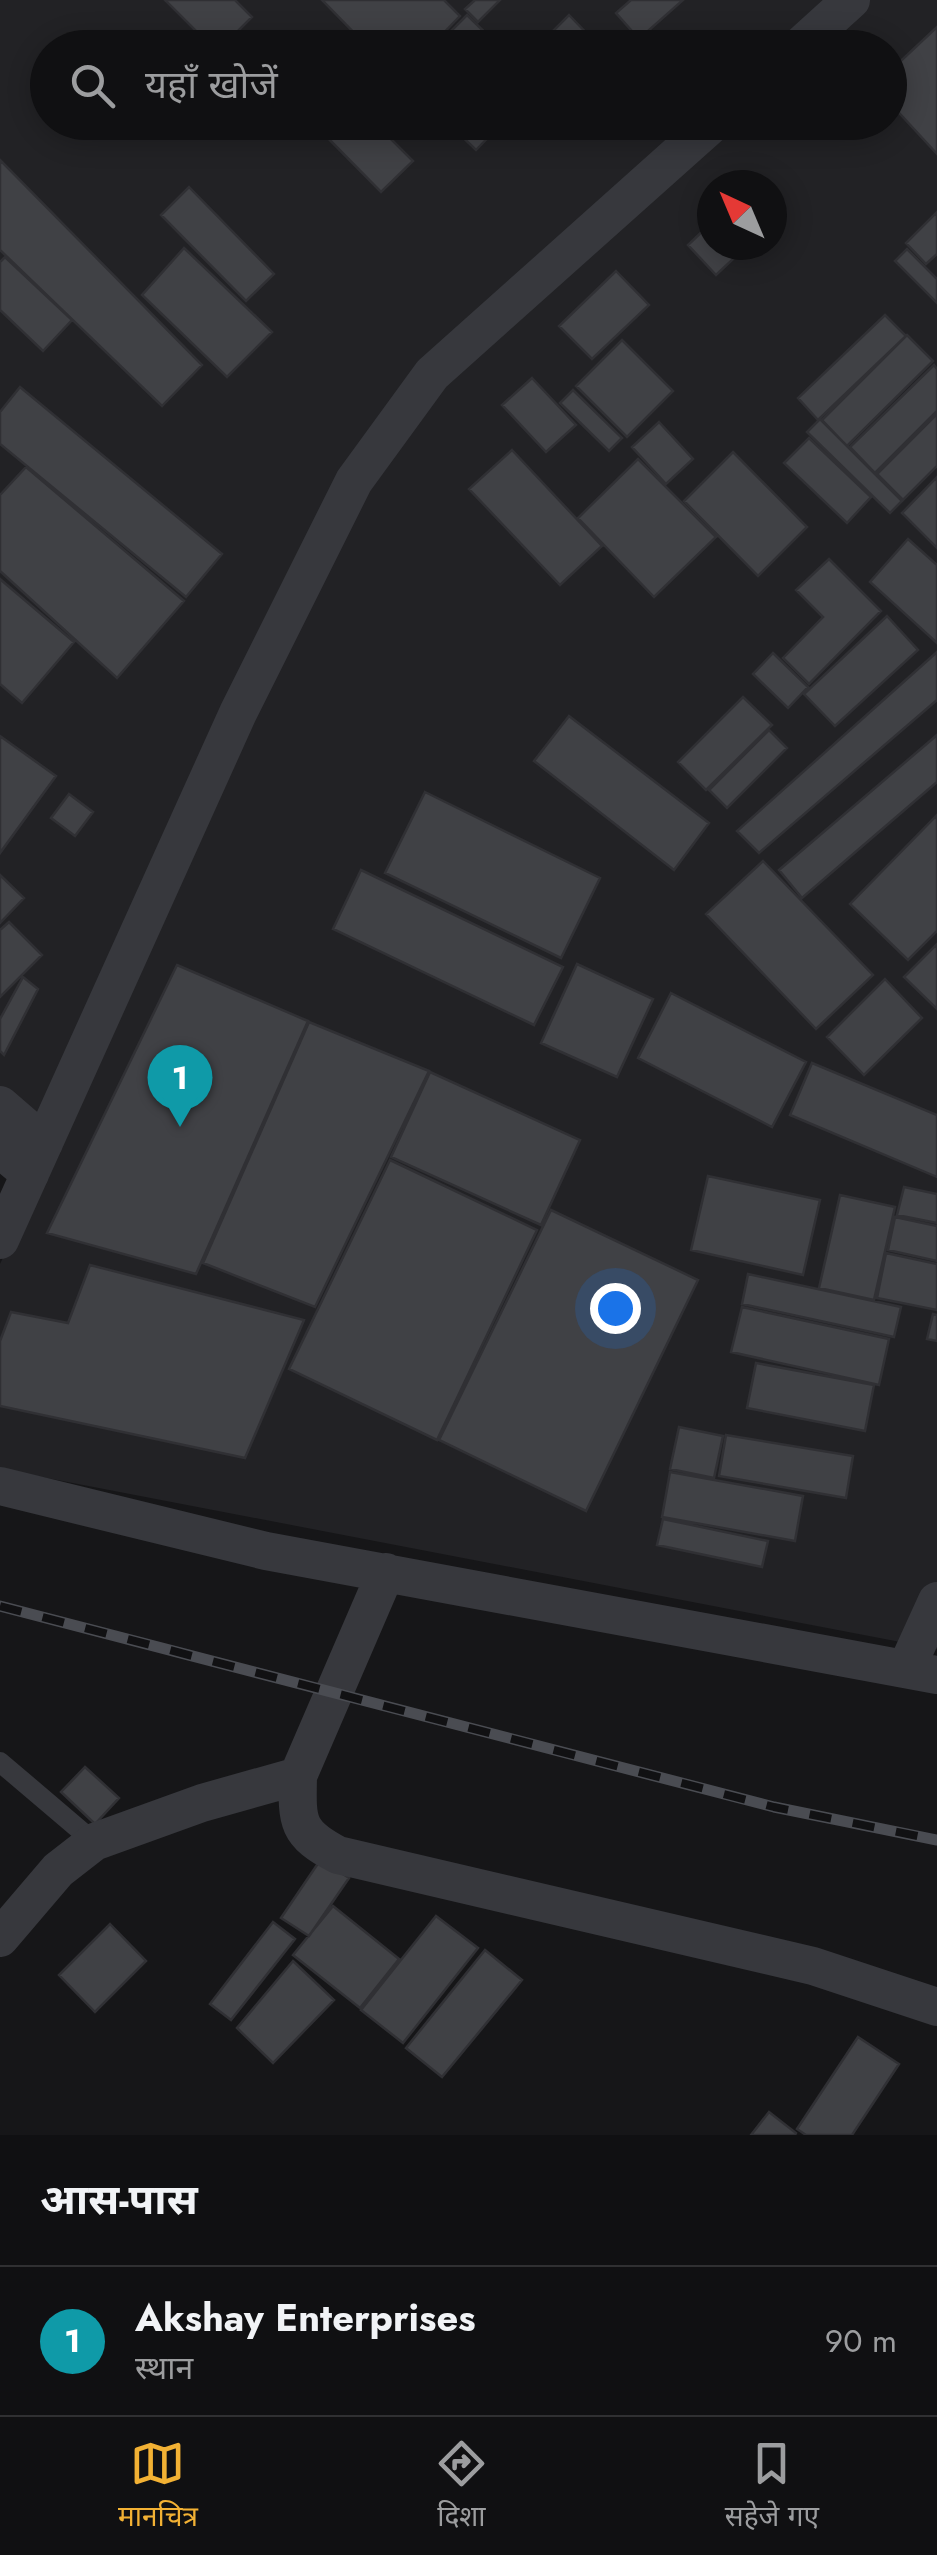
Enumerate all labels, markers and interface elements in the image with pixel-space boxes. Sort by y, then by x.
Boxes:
search box [30,30,907,140]
text: यहाँ खोजें [145,57,278,112]
icon: search [65,58,120,113]
north arrow [697,170,787,260]
pin: 1 [148,1044,212,1127]
your location [590,1283,641,1334]
text: आस-पास [40,2169,198,2230]
text: Akshay Enterprises [135,2290,476,2345]
text: 1 [64,2318,81,2364]
text: 90 m [825,2318,897,2364]
text: स्थान [135,2345,193,2391]
tab: मानचित्र [118,2436,198,2537]
tab: दिशा [434,2436,489,2537]
tab: सहेजे गए [725,2436,819,2537]

